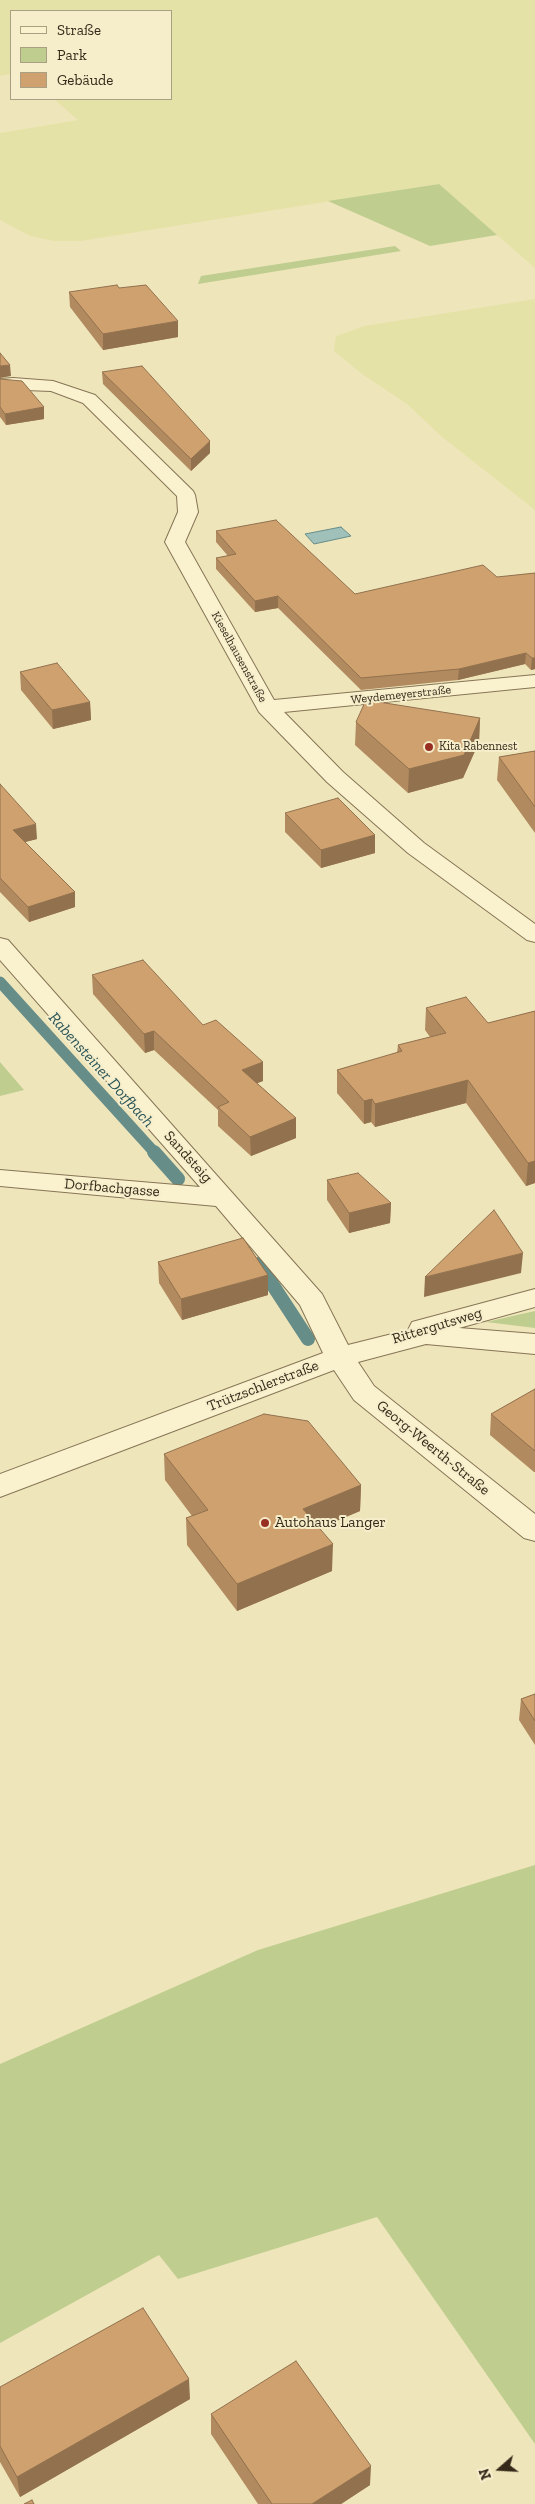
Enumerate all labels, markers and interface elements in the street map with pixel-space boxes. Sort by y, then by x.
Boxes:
legend [10,10,172,100]
text: Straße [57,21,101,39]
text: Park [57,46,87,64]
text: Gebäude [57,71,113,89]
street label: Kieselhausenstraße [208,609,270,705]
street label: Weydemeyerstraße [350,683,452,707]
place label: Kita Rabennest [439,740,517,754]
marker: Kita Rabennest [423,741,435,753]
water label: Rabensteiner Dorfbach [44,1008,158,1132]
street label: Sandsteig [160,1127,216,1187]
street label: Dorfbachgasse [64,1175,160,1201]
street label: Rittergutsweg [390,1304,484,1348]
street label: Trützschlerstraße [205,1356,321,1416]
street label: Georg-Weerth-Straße [373,1397,493,1499]
place label: Autohaus Langer [275,1514,386,1532]
marker: Autohaus Langer [259,1517,271,1529]
north arrow [475,2444,525,2494]
text: N [476,2466,495,2482]

